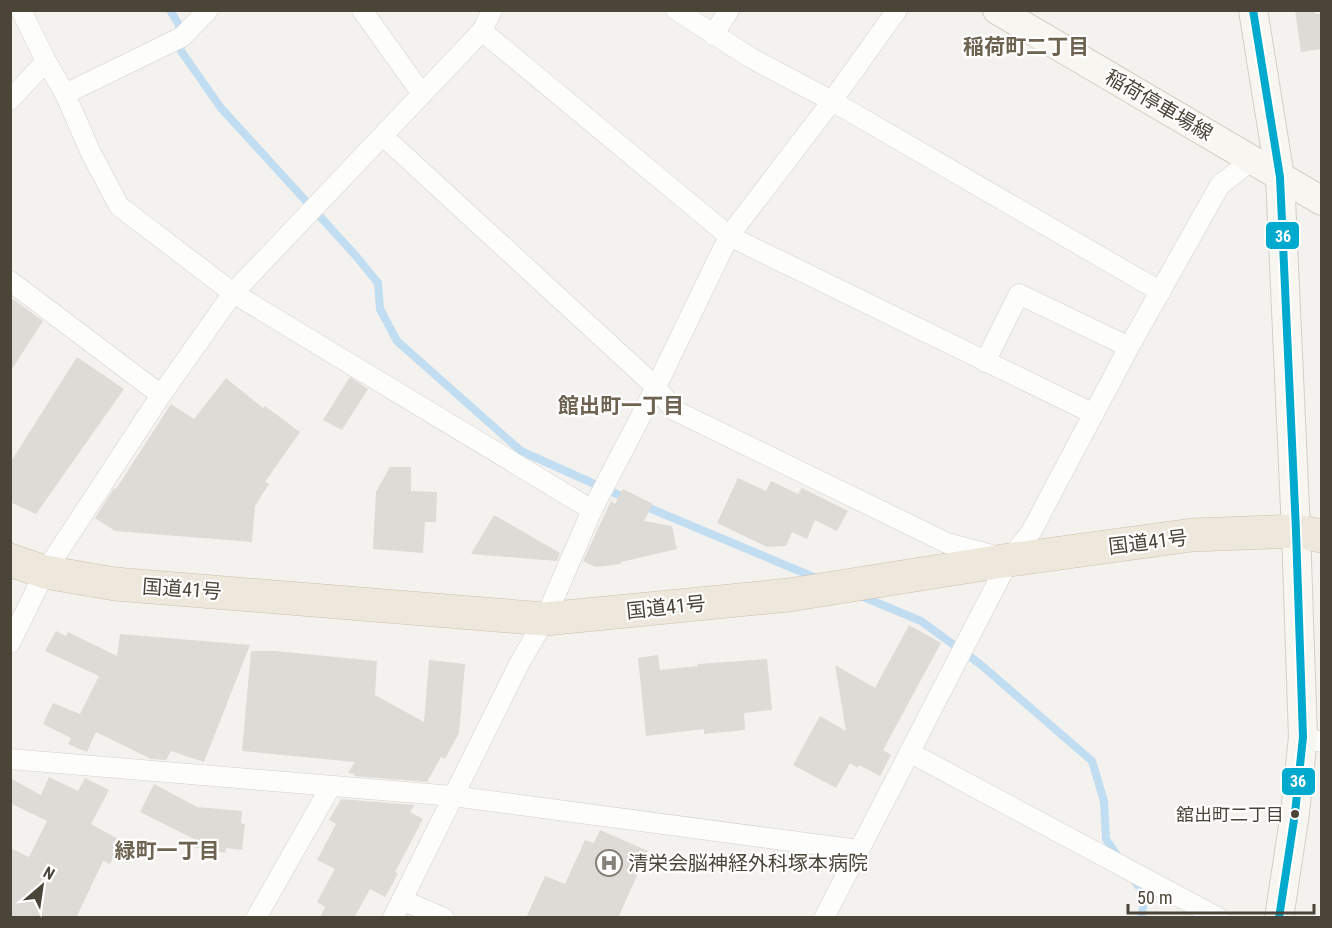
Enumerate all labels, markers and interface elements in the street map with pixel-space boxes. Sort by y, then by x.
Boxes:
district label: 稲荷町二丁目 [963,35,1089,59]
street label: 稲荷停車場線 [1101,65,1217,145]
line badge: 36 [1265,221,1300,250]
text: 36 [1275,227,1291,246]
district label: 館出町一丁目 [558,394,684,418]
street label: 国道41号 [1107,525,1189,559]
street label: 国道41号 [141,574,223,604]
street label: 国道41号 [625,591,707,623]
line badge: 36 [1281,767,1316,796]
text: 36 [1290,772,1306,791]
place label: 舘出町二丁目 [1176,804,1284,825]
marker: 舘出町二丁目 [1289,808,1301,820]
district label: 緑町一丁目 [115,839,220,863]
hospital icon: 清栄会脳神経外科塚本病院 [594,848,624,878]
place label: 清栄会脳神経外科塚本病院 [628,851,868,875]
north arrow [12,856,72,916]
text: N [40,863,58,884]
scale bar [1128,877,1314,915]
text: 50 m [1137,887,1172,908]

